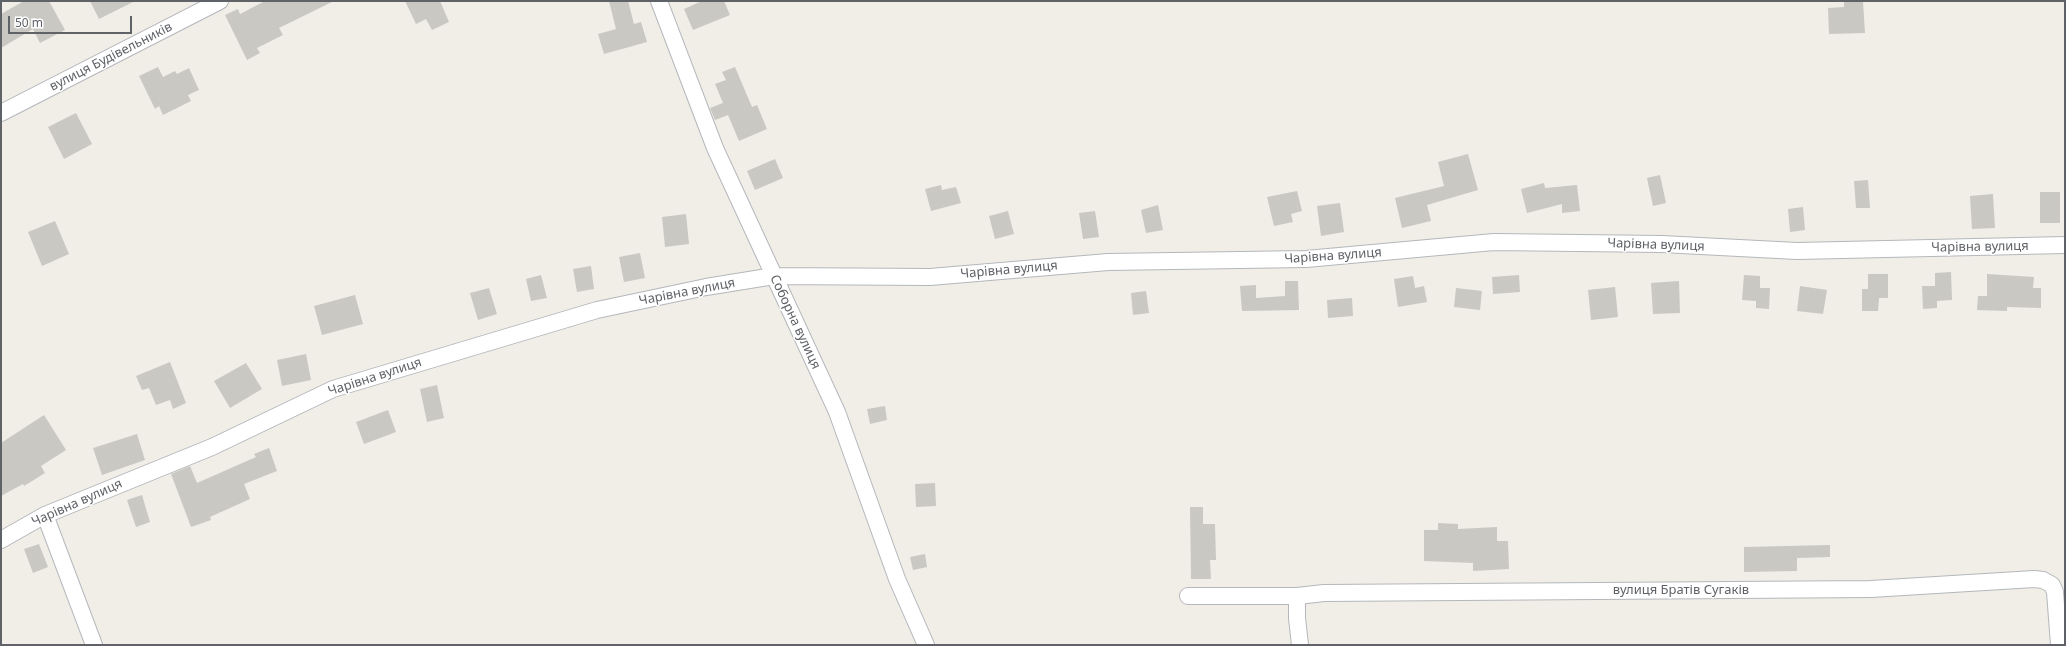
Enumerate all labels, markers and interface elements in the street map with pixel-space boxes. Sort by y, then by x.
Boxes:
scale bar [10,8,134,34]
text: 50 m [15,14,43,31]
street label: вулиця Будівельників [47,19,175,95]
street label: Чарівна вулиця [1607,236,1705,254]
street label: Чарівна вулиця [1931,238,2029,256]
street label: Чарівна вулиця [1284,245,1382,267]
street label: Чарівна вулиця [960,258,1058,282]
street label: Соборна вулиця [766,272,824,372]
street label: Чарівна вулиця [638,275,736,309]
street label: Чарівна вулиця [326,355,424,399]
street label: Чарівна вулиця [29,476,125,530]
street label: вулиця Братів Сугаків [1613,582,1749,598]

